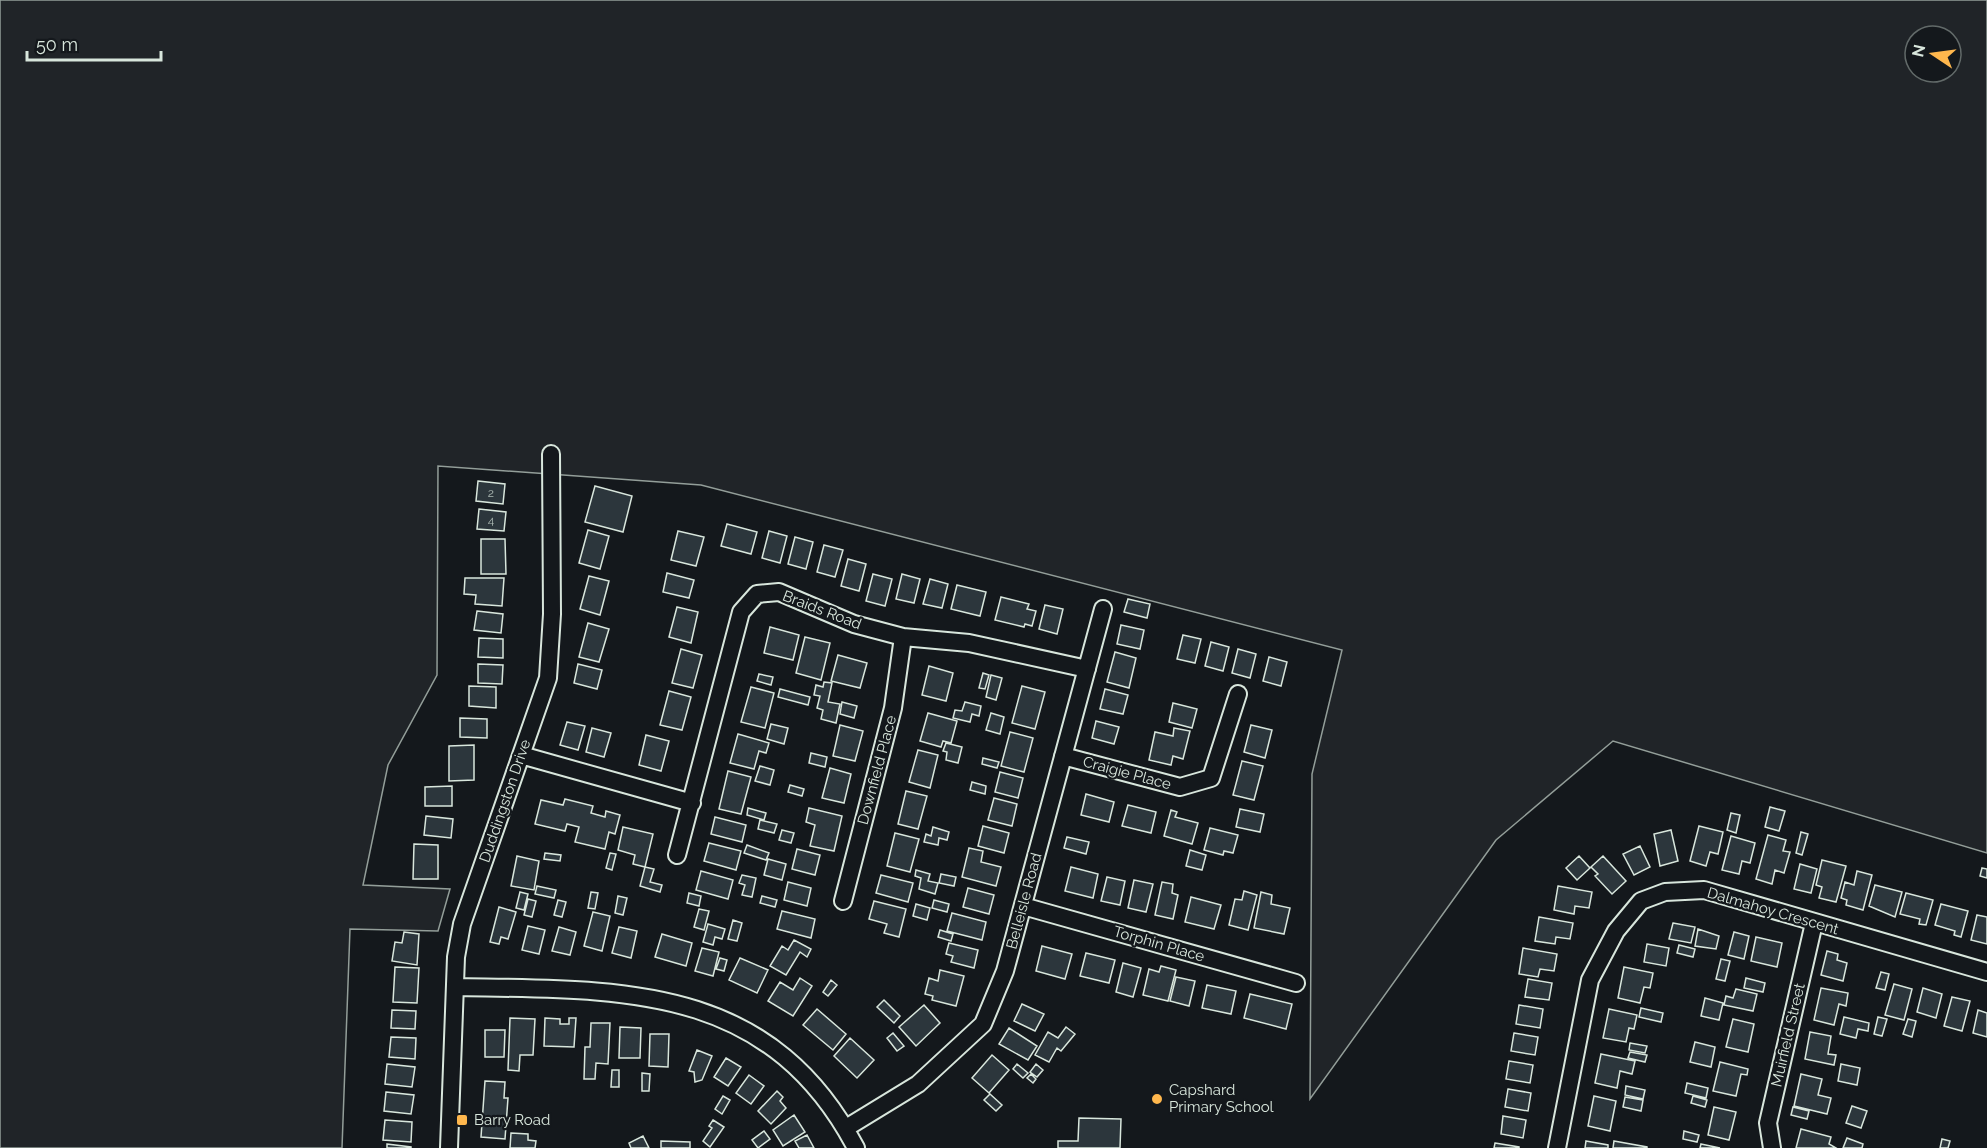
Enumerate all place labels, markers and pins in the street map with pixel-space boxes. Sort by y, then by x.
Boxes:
place label: Capshard Primary School [1169,1081,1275,1116]
marker: Capshard Primary School [1150,1092,1164,1106]
place label: Barry Road [474,1111,550,1129]
marker: Barry Road [455,1113,469,1127]

